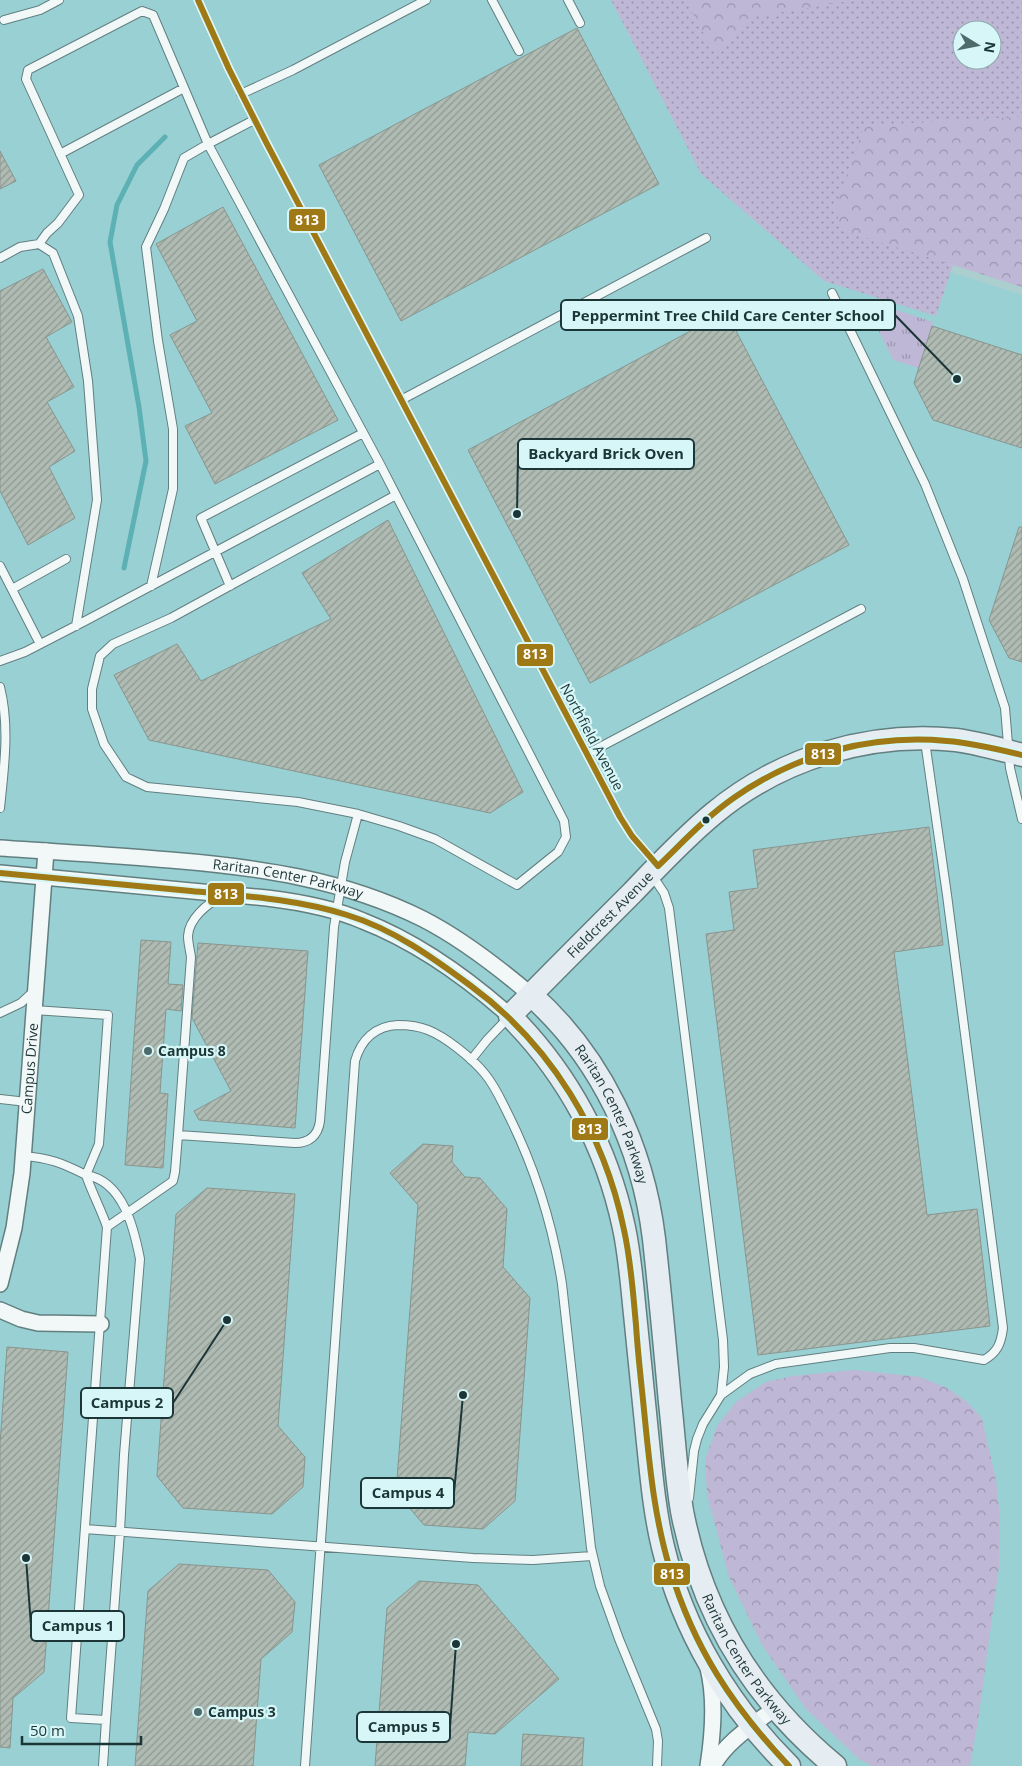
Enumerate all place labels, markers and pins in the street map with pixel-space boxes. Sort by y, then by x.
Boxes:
callout: Peppermint Tree Child Care Center School [561,300,895,330]
callout: Backyard Brick Oven [518,439,694,469]
unlabelled marker [701,815,711,825]
place label: Campus 8 [158,1041,226,1060]
marker: Campus 8 [142,1045,154,1057]
callout: Campus 2 [81,1388,173,1418]
callout: Campus 4 [361,1478,454,1508]
callout: Campus 1 [31,1611,124,1641]
place label: Campus 3 [208,1702,276,1721]
marker: Campus 3 [192,1706,204,1718]
callout: Campus 5 [357,1712,450,1742]

